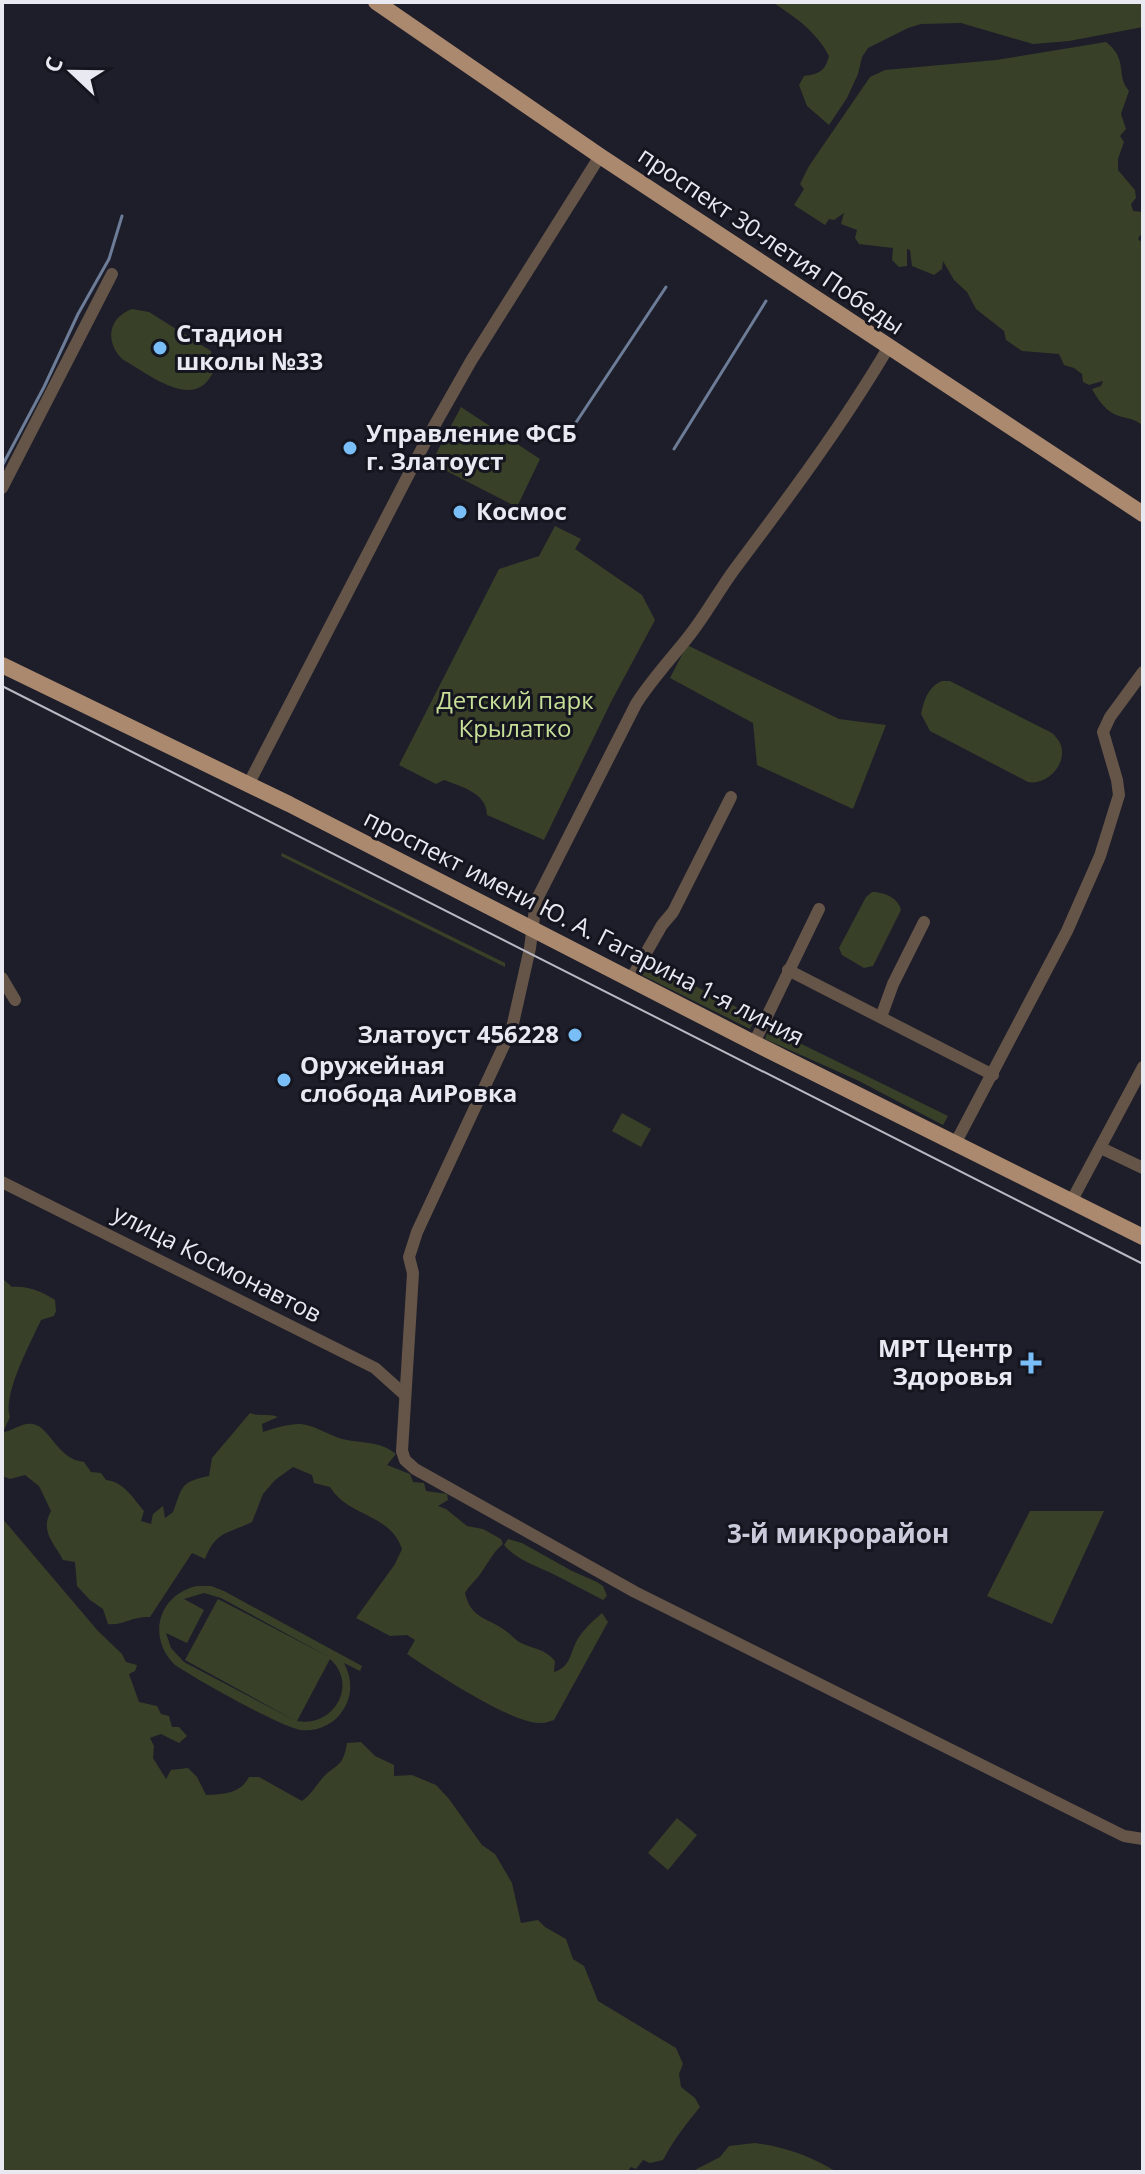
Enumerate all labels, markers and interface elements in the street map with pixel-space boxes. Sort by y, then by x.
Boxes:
north arrow [32,32,112,112]
text: С [36,52,69,76]
street label: проспект 30-летия Победы [632,138,911,341]
place label: Стадион школы №33 [176,316,323,377]
marker: Стадион школы №33 [151,339,169,357]
place label: Управление ФСБ г. Златоуст [366,416,577,477]
marker: Управление ФСБ г. Златоуст [341,439,359,457]
place label: Космос [476,494,567,527]
marker: Космос [451,503,469,521]
park label: Детский парк Крылатко [436,683,594,744]
street label: проспект имени Ю. А. Гагарина 1-я линия [359,801,811,1053]
place label: Златоуст 456228 [357,1017,559,1050]
marker: Златоуст 456228 [566,1026,584,1044]
place label: Оружейная слобода АиРовка [300,1048,517,1109]
marker: Оружейная слобода АиРовка [275,1071,293,1089]
street label: улица Космонавтов [108,1196,328,1330]
place label: МРТ Центр Здоровья [878,1331,1013,1392]
marker: МРТ Центр Здоровья [1020,1352,1042,1374]
district label: 3-й микрорайон [727,1515,949,1551]

